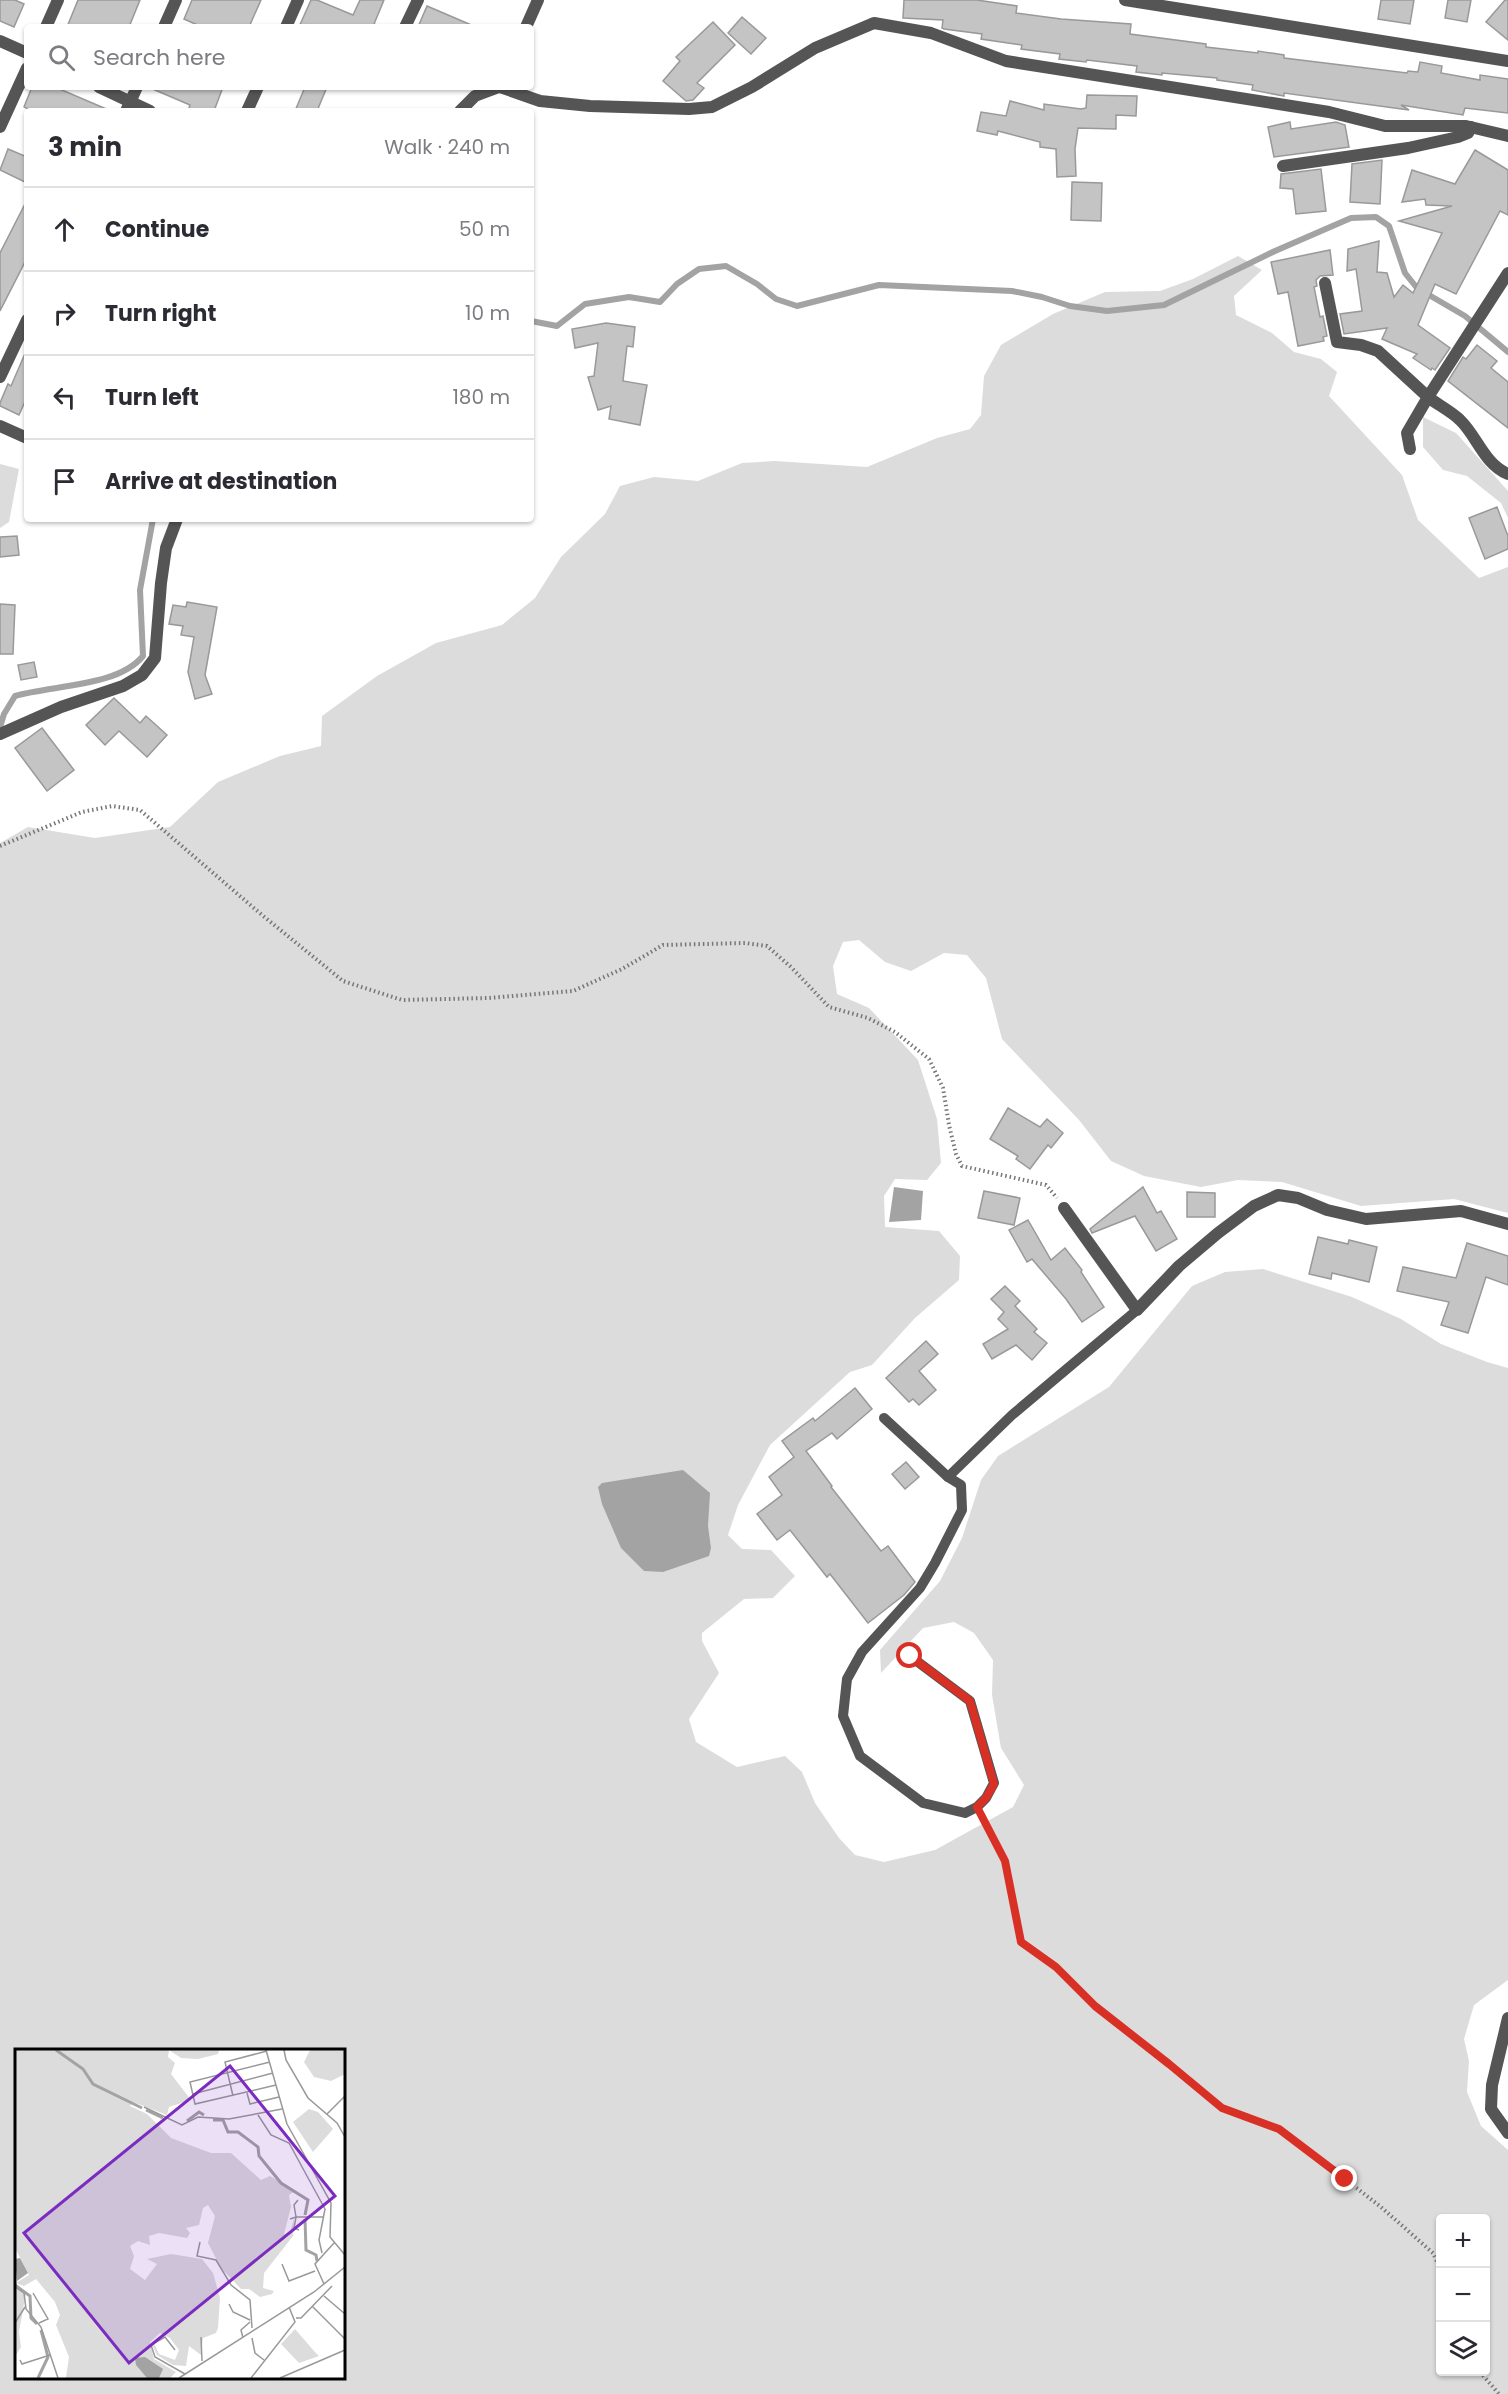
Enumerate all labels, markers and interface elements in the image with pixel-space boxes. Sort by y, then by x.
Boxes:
search box [24,24,534,90]
icon: search [45,41,78,74]
text: Search here [93,42,226,73]
text: 3 min [48,129,122,165]
text: Walk · 240 m [384,133,510,161]
icon: ahead [48,213,81,246]
text: Continue [105,214,209,245]
text: 50 m [459,215,510,243]
icon: right [48,297,81,330]
text: Turn right [105,298,216,329]
text: 10 m [465,299,510,327]
icon: left [48,381,81,414]
text: Turn left [105,382,199,413]
text: 180 m [452,383,510,411]
icon: arrive [48,465,81,498]
text: Arrive at destination [105,466,337,497]
route start [896,1642,922,1668]
inset map [15,2049,345,2379]
route end [1331,2165,1357,2191]
map controls [1436,2214,1490,2376]
button: + [1436,2214,1490,2268]
button: − [1436,2268,1490,2322]
button: layers [1436,2322,1490,2376]

